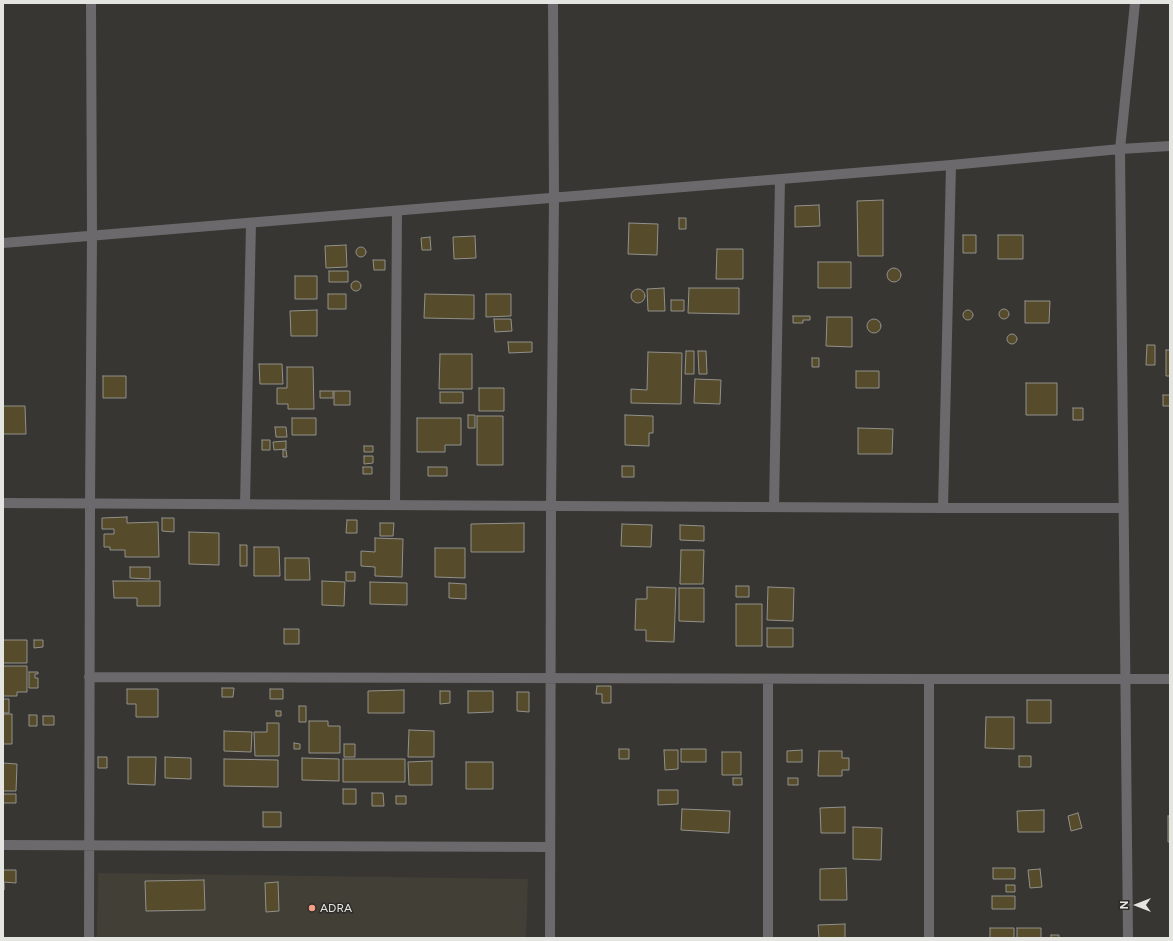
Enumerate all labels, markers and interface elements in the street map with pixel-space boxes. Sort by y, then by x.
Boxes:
north arrow [1117,885,1157,925]
place label: ADRA [320,901,352,915]
text: N [1118,901,1131,909]
marker: ADRA [307,903,317,913]

